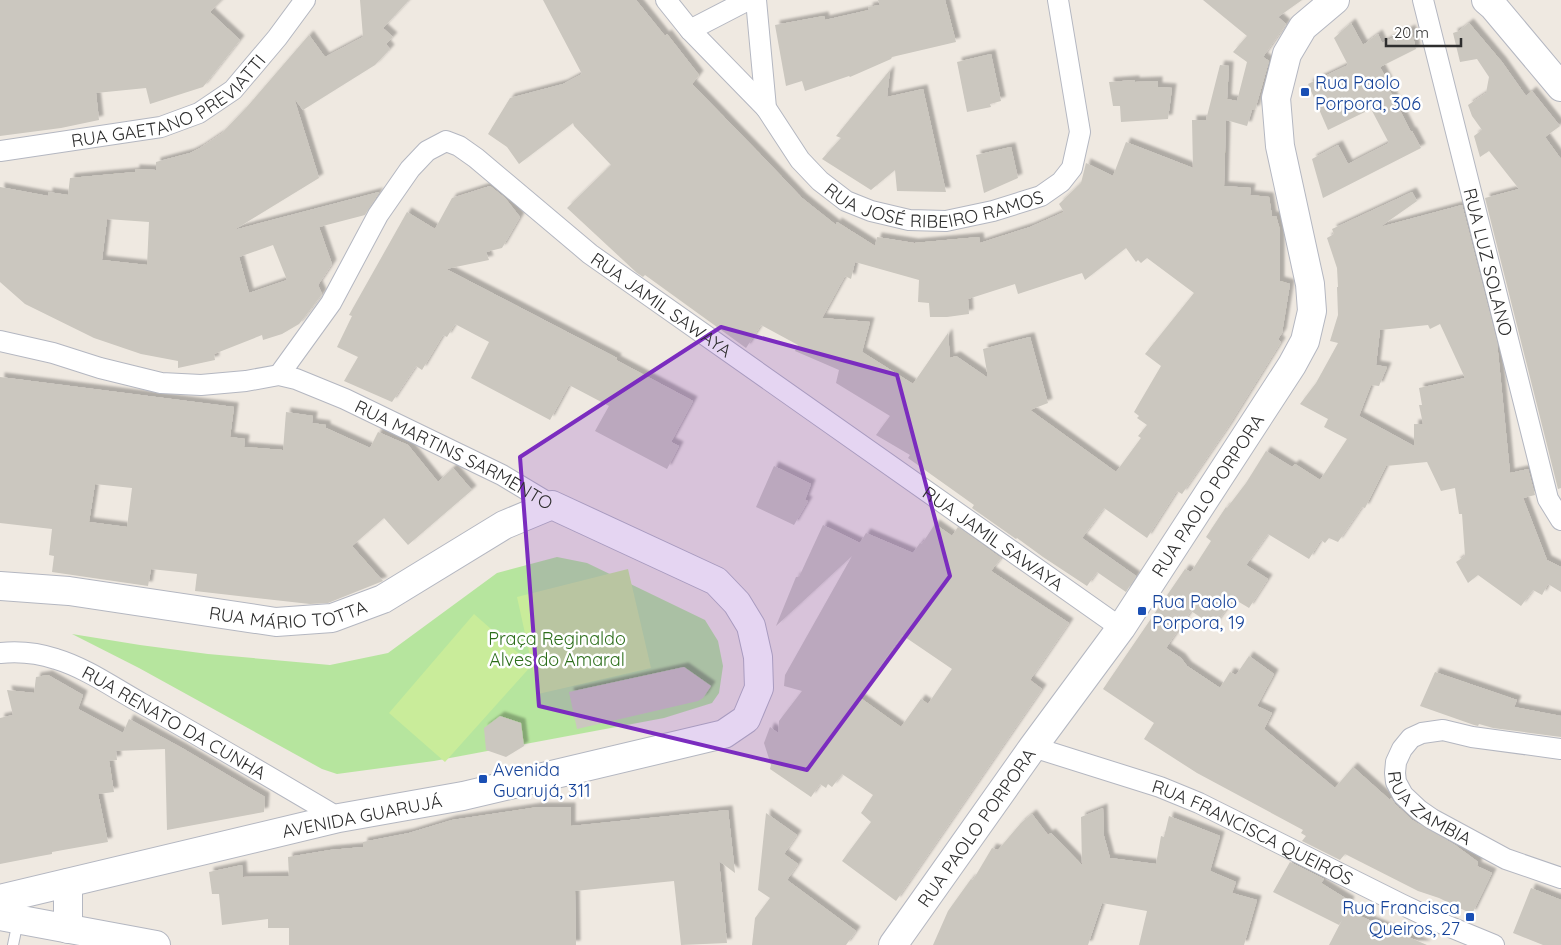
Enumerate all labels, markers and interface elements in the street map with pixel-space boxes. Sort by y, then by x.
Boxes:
scale bar [1386,15,1461,47]
text: 20 m [1394,23,1429,42]
street label: RUA GAETANO PREVIATTI [69,49,270,152]
place label: Rua Paolo Porpora, 306 [1315,71,1421,115]
marker: Rua Paolo Porpora, 306 [1299,86,1311,98]
street label: RUA JOSÉ RIBEIRO RAMOS [822,171,1050,201]
text: RUA JOSÉ RIBEIRO RAMOS [820,177,1046,233]
street label: RUA LUZ SOLANO [1459,185,1518,338]
street label: RUA JAMIL SAWAYA [587,247,737,362]
street label: RUA MARTINS SARMENTO [351,394,557,515]
street label: RUA PAOLO PORPORA [1146,409,1269,581]
street label: RUA JAMIL SAWAYA [918,481,1069,596]
place label: Rua Paolo Porpora, 19 [1152,590,1245,634]
street label: RUA MÁRIO TOTTA [208,594,370,633]
marker: Rua Paolo Porpora, 19 [1136,605,1148,617]
park label: Praça Reginaldo Alves do Amaral [488,627,626,671]
street label: RUA RENATO DA CUNHA [78,660,271,784]
street label: RUA PAOLO PORPORA [912,743,1040,911]
place label: Avenida Guarujá, 311 [493,758,591,802]
street label: RUA ZAMBIA [1383,770,1476,850]
marker: Avenida Guarujá, 311 [477,773,489,785]
street label: RUA FRANCISCA QUEIRÓS [1149,774,1357,890]
street label: AVENIDA GUARUJÁ [280,789,444,843]
place label: Rua Francisca Queiros, 27 [1342,896,1460,940]
marker: Rua Francisca Queiros, 27 [1464,911,1476,923]

